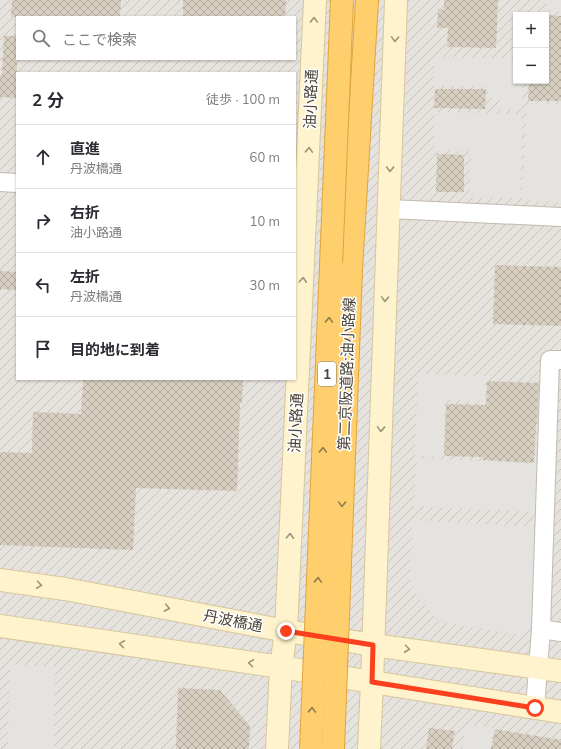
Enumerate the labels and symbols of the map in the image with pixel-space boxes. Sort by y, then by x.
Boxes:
one-way arrow [310,17,319,23]
one-way arrow [391,36,399,42]
street label: 油小路通 [300,69,321,129]
one-way arrow [304,147,313,153]
one-way arrow [386,166,394,172]
one-way arrow [298,277,307,283]
one-way arrow [381,296,390,302]
street label: 第二京阪道路;油小路線 [334,297,359,451]
one-way arrow [325,317,333,323]
road number: 1 [318,362,336,386]
street label: 油小路通 [284,393,307,453]
one-way arrow [376,426,385,432]
one-way arrow [319,447,328,453]
one-way arrow [338,501,346,507]
one-way arrow [286,533,295,539]
one-way arrow [314,577,322,583]
one-way arrow [36,580,42,589]
one-way arrow [163,603,170,612]
street label: 丹波橋通 [202,605,264,636]
route end [277,622,295,640]
one-way arrow [119,640,125,649]
one-way arrow [404,644,410,653]
one-way arrow [248,659,254,668]
route start [526,699,544,717]
one-way arrow [308,707,317,713]

